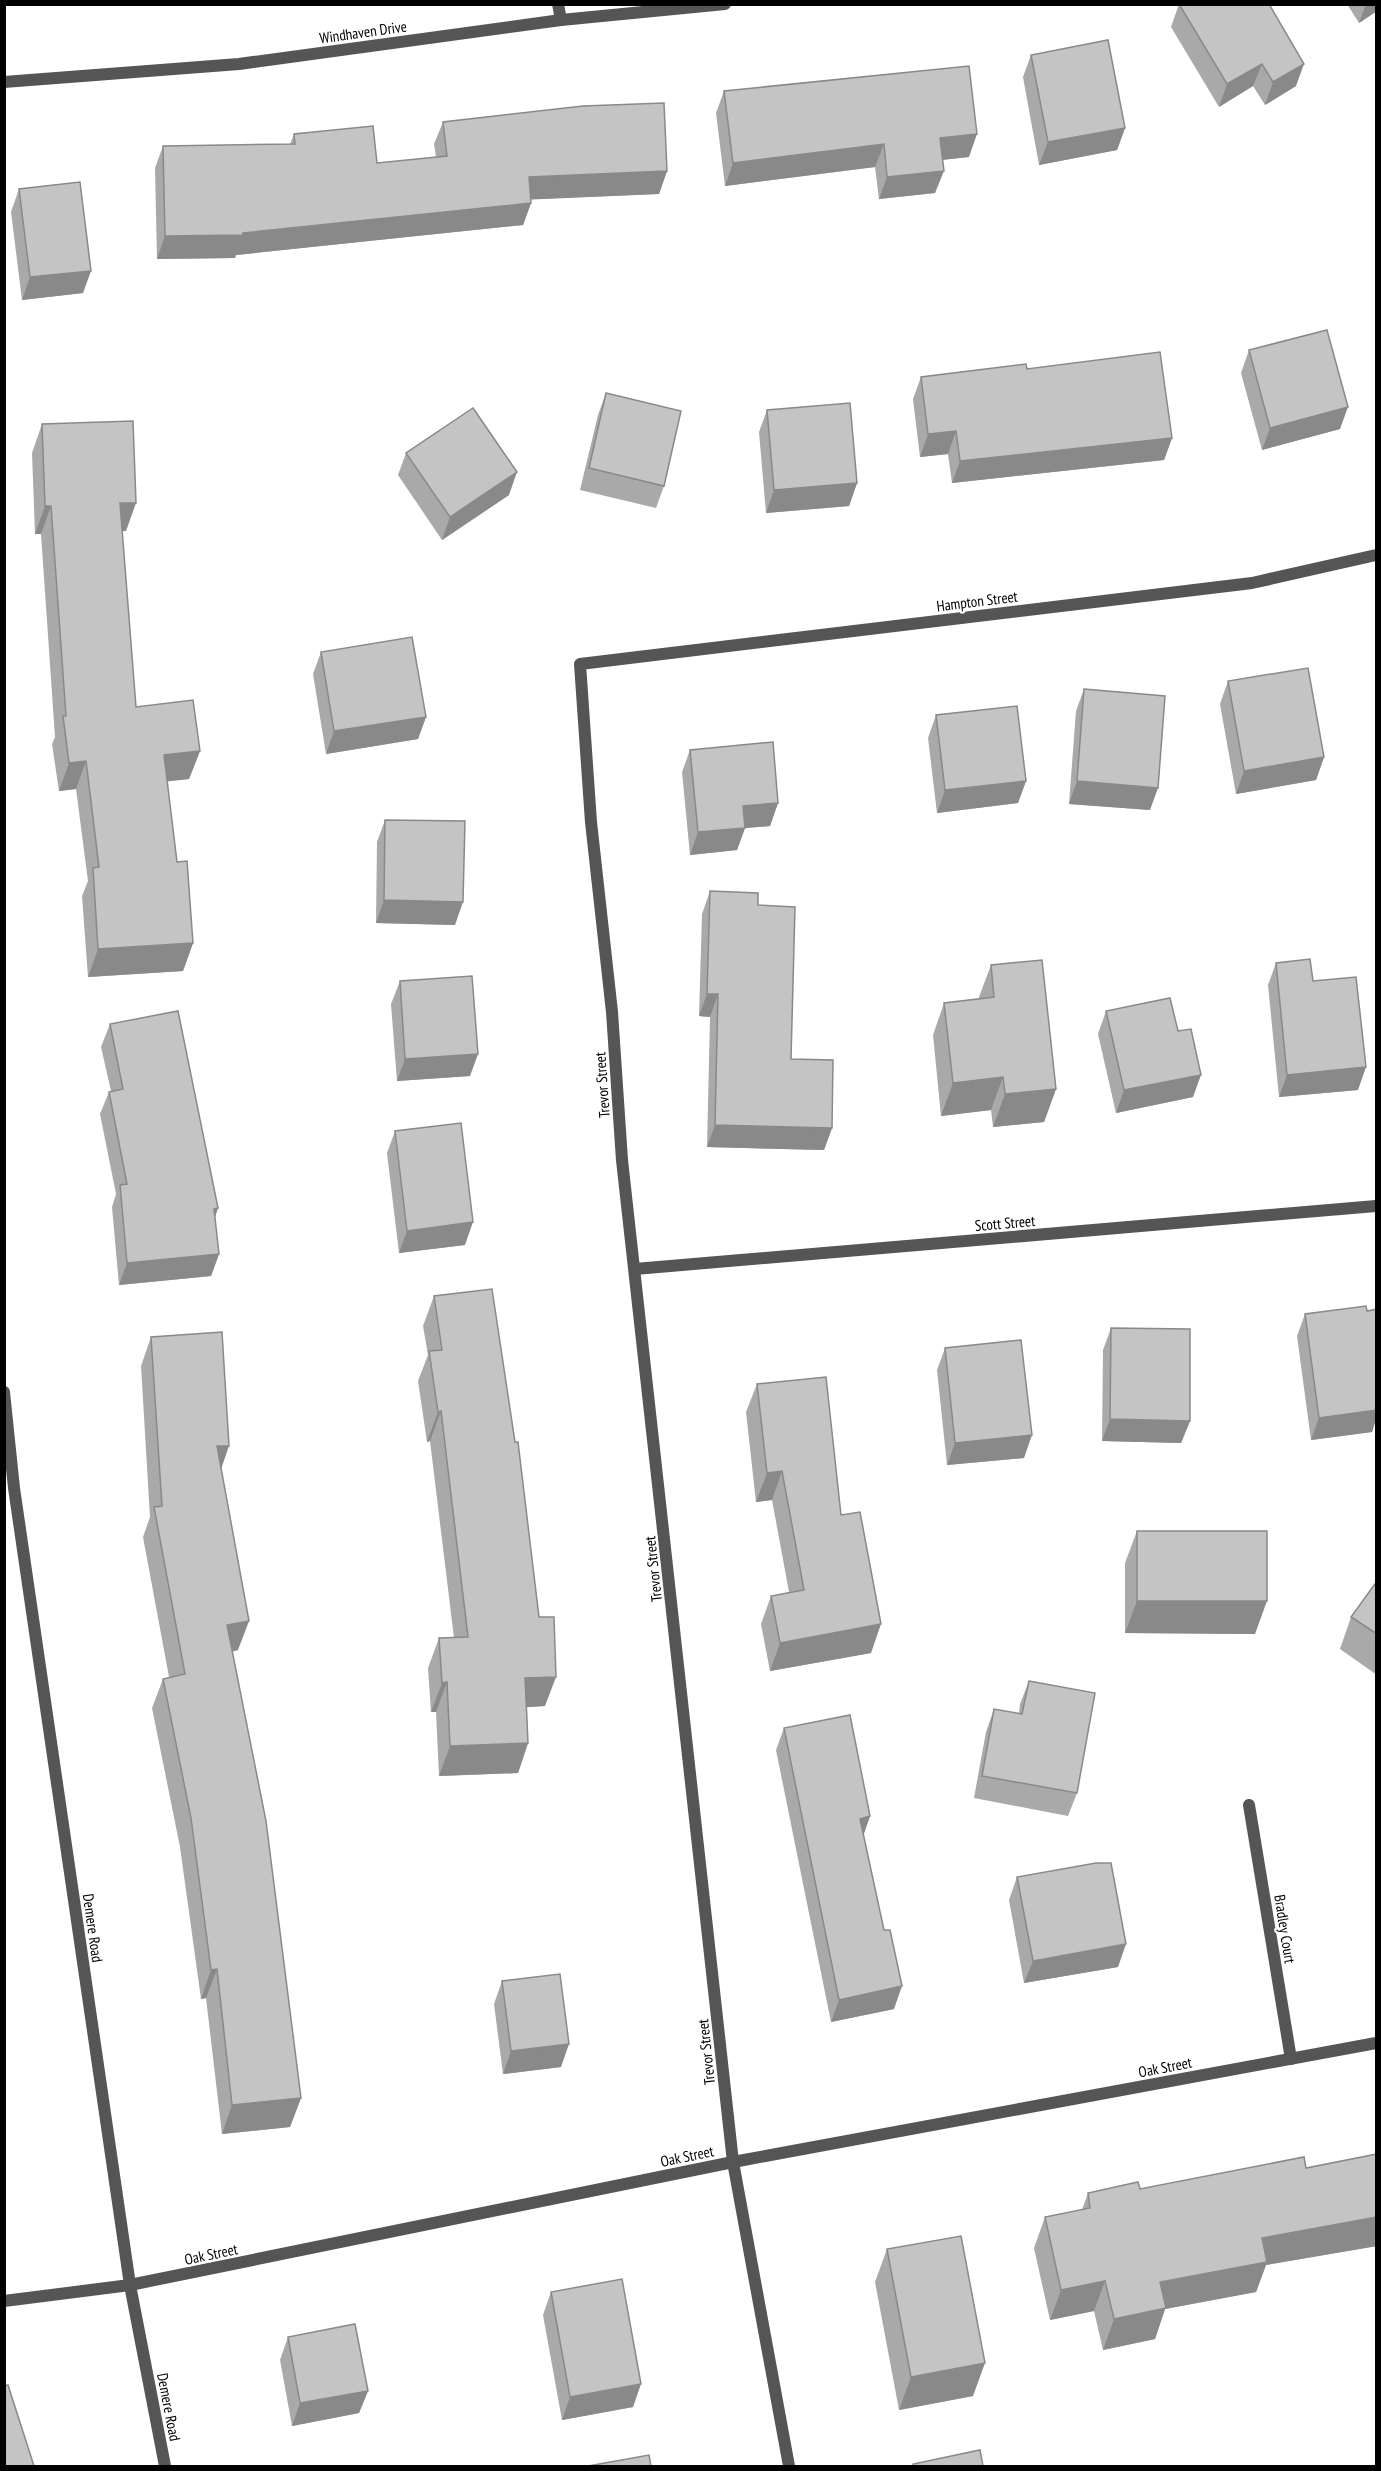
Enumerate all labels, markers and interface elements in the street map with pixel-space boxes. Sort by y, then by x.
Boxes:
street label: Windhaven Drive [318,16,408,48]
street label: Hampton Street [935,587,1019,615]
street label: Trevor Street [590,1051,614,1119]
street label: Scott Street [974,1211,1036,1235]
street label: Trevor Street [640,1535,666,1603]
street label: Demere Road [79,1892,107,1964]
street label: Bradley Court [1270,1893,1300,1965]
street label: Trevor Street [693,2018,719,2086]
street label: Oak Street [1137,2053,1193,2081]
street label: Oak Street [659,2141,715,2171]
street label: Oak Street [183,2239,239,2269]
street label: Demere Road [153,2371,185,2443]

